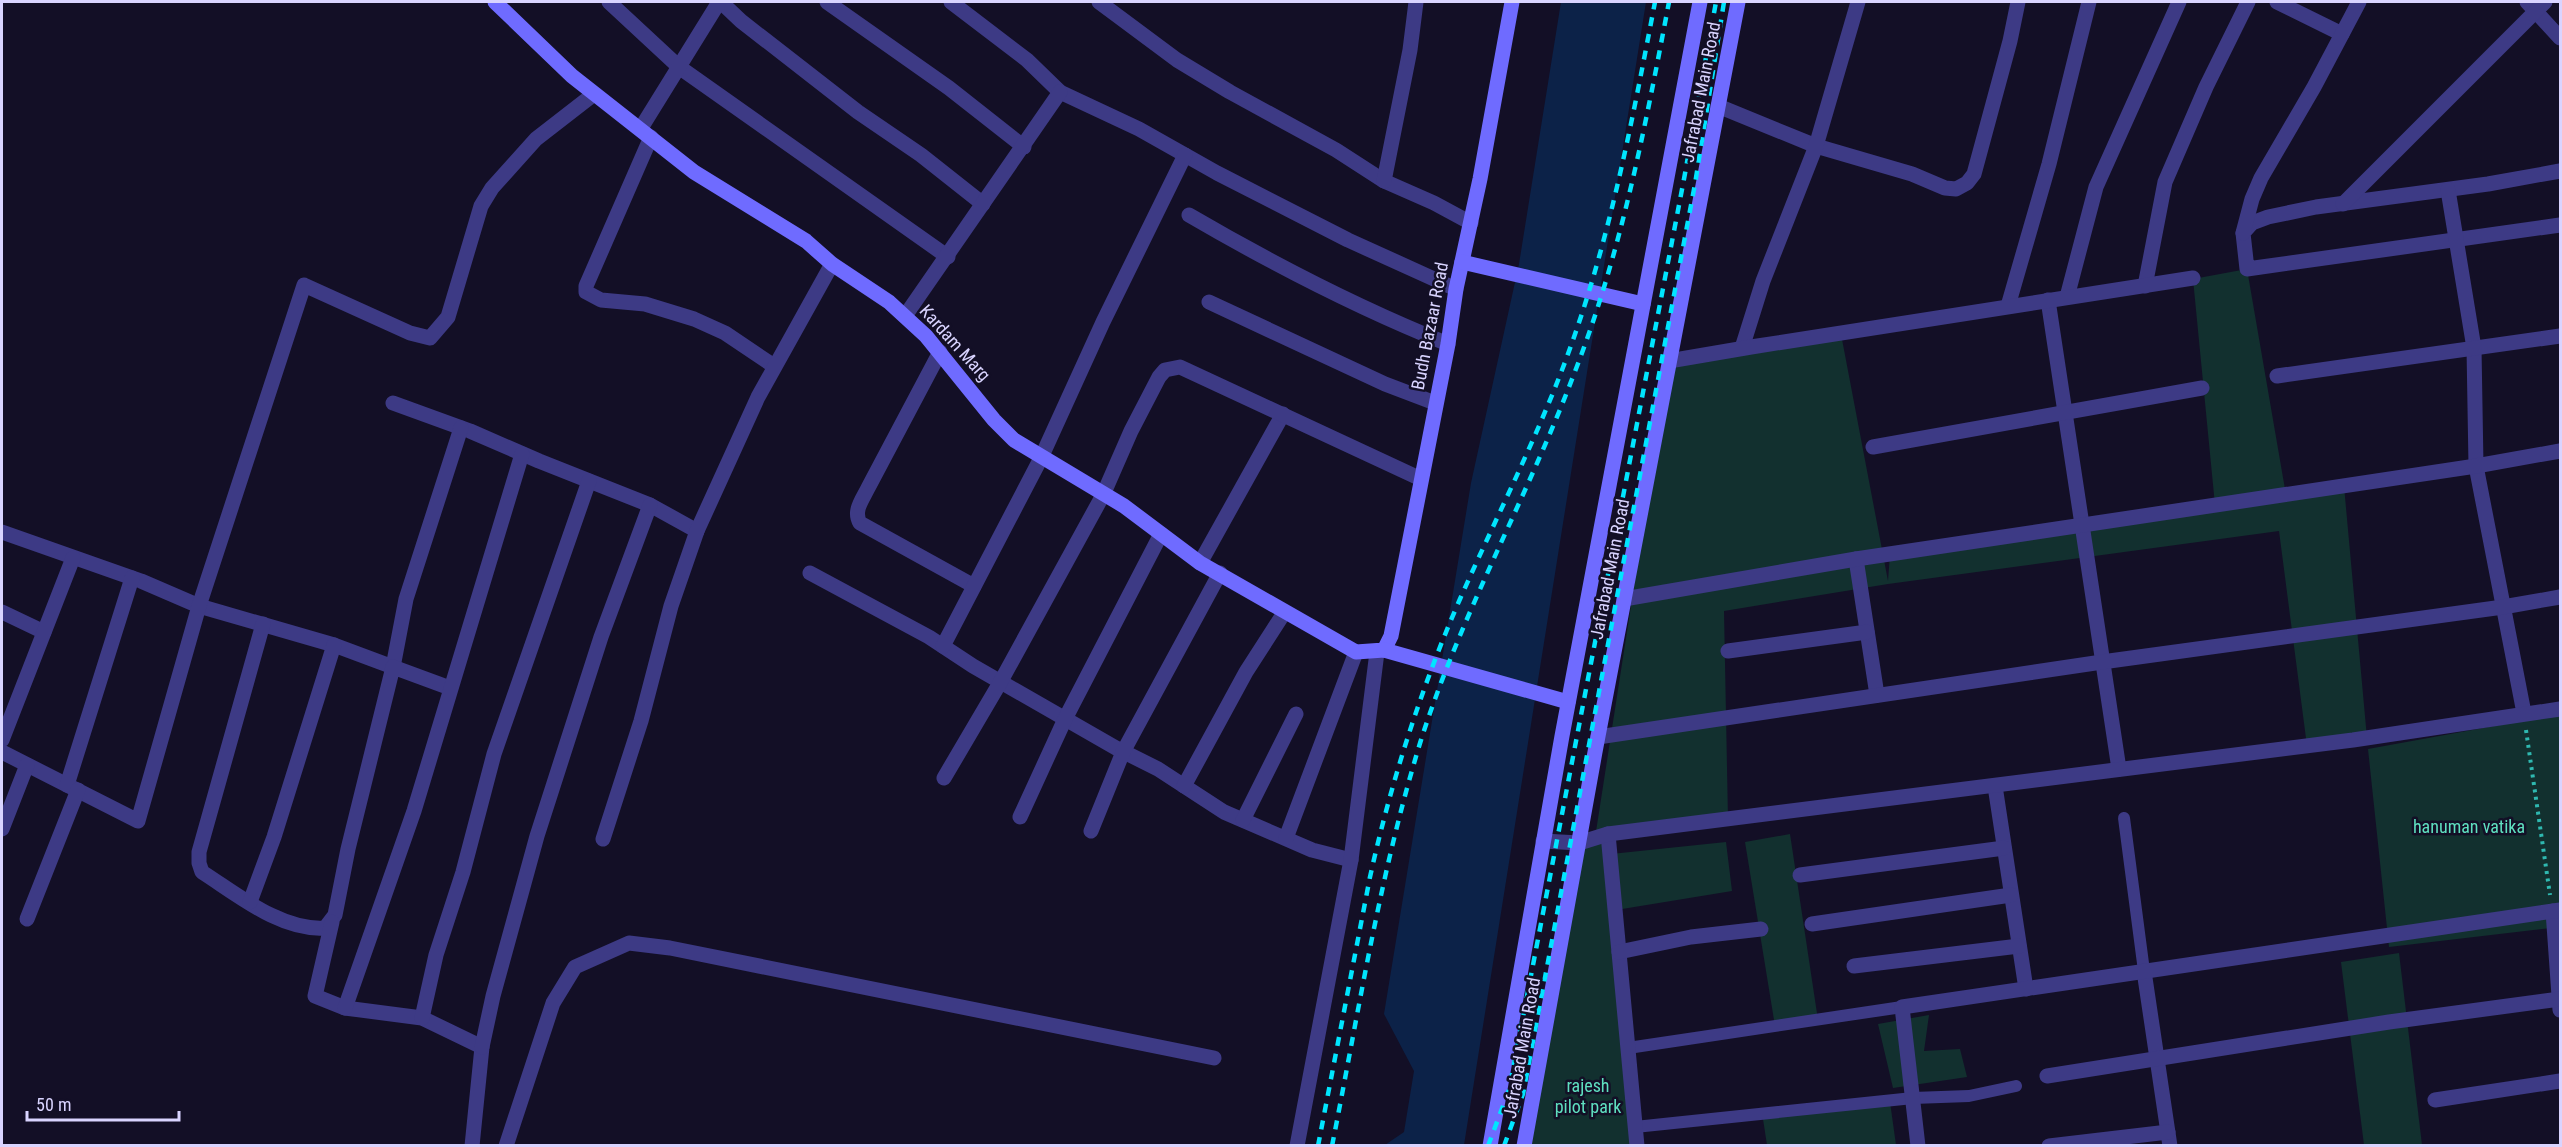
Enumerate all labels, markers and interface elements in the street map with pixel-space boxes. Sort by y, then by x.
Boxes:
street label: Jafrabad Main Road [1677,20,1724,164]
street label: Budh Bazaar Road [1407,260,1452,392]
street label: Kardam Marg [916,300,995,385]
street label: Jafrabad Main Road [1586,497,1633,641]
park label: hanuman vatika [2413,816,2525,837]
street label: Jafrabad Main Road [1499,976,1544,1120]
park label: rajesh pilot park [1555,1075,1621,1117]
scale bar [27,1084,178,1122]
text: 50 m [36,1094,71,1115]

